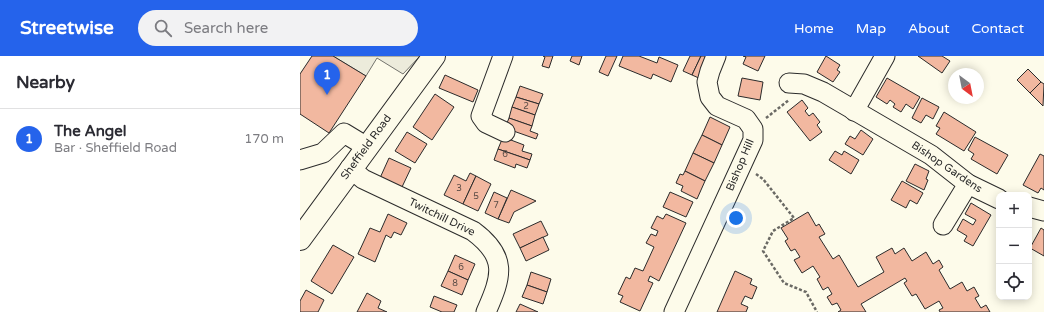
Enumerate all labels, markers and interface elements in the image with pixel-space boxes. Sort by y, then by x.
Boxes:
search box [138,10,418,46]
text: Streetwise [20,17,114,39]
icon: search [152,17,174,39]
text: Search here [184,19,268,37]
text: Home [794,20,834,37]
text: Map [856,20,886,37]
text: About [908,20,950,37]
text: Contact [972,20,1024,37]
pin: 1 [314,62,340,95]
north arrow [948,68,984,104]
text: Nearby [16,72,75,93]
house number: 2 [523,101,529,112]
street label: Sheffield Road [338,112,394,182]
text: The Angel [54,122,127,140]
text: 1 [25,131,33,147]
text: 170 m [244,131,284,147]
street label: Bishop Hill [723,137,757,193]
street label: Bishop Gardens [909,139,985,195]
text: Bar · Sheffield Road [54,140,177,156]
house number: 6 [502,149,508,160]
house number: 3 [456,183,462,194]
house number: 5 [473,191,479,202]
map controls [996,192,1032,300]
button: + [996,192,1032,228]
street label: Twitchill Drive [407,195,477,239]
house number: 7 [493,200,499,211]
your location [726,208,746,228]
button: − [996,228,1032,264]
house number: 6 [458,262,464,273]
button: locate [996,264,1032,300]
house number: 8 [452,278,458,289]

